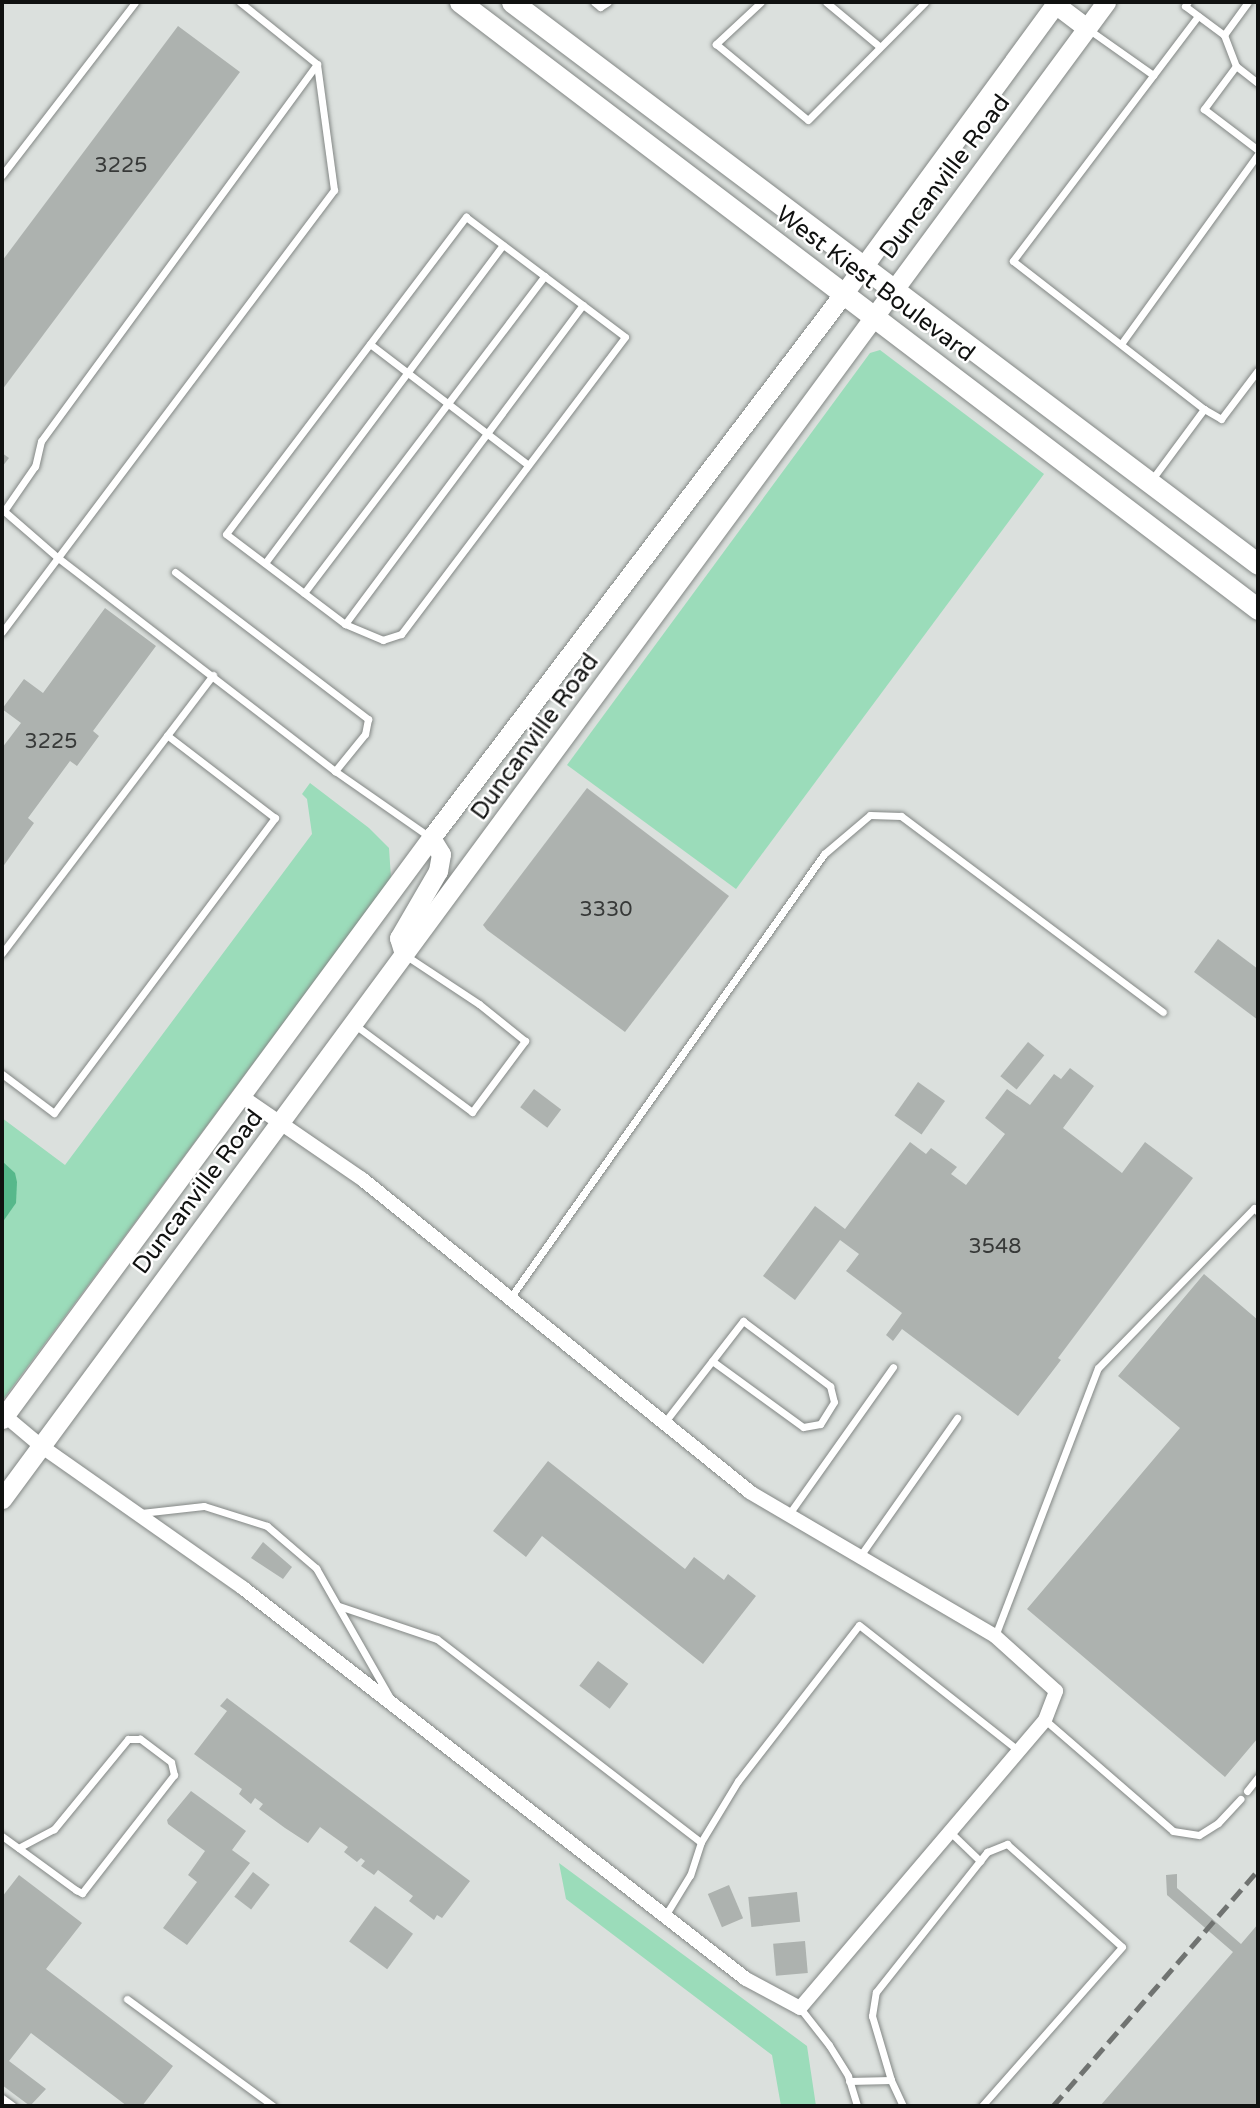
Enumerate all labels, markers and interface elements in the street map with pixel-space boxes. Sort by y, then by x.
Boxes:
street label: Duncanville Road [874,89,1016,265]
house number: 3225 [95,153,147,179]
street label: West Kiest Boulevard [770,200,980,368]
street label: Duncanville Road [465,648,605,826]
house number: 3225 [25,729,77,755]
house number: 3330 [580,897,632,923]
street label: Duncanville Road [127,1104,269,1280]
house number: 3548 [969,1234,1021,1260]

